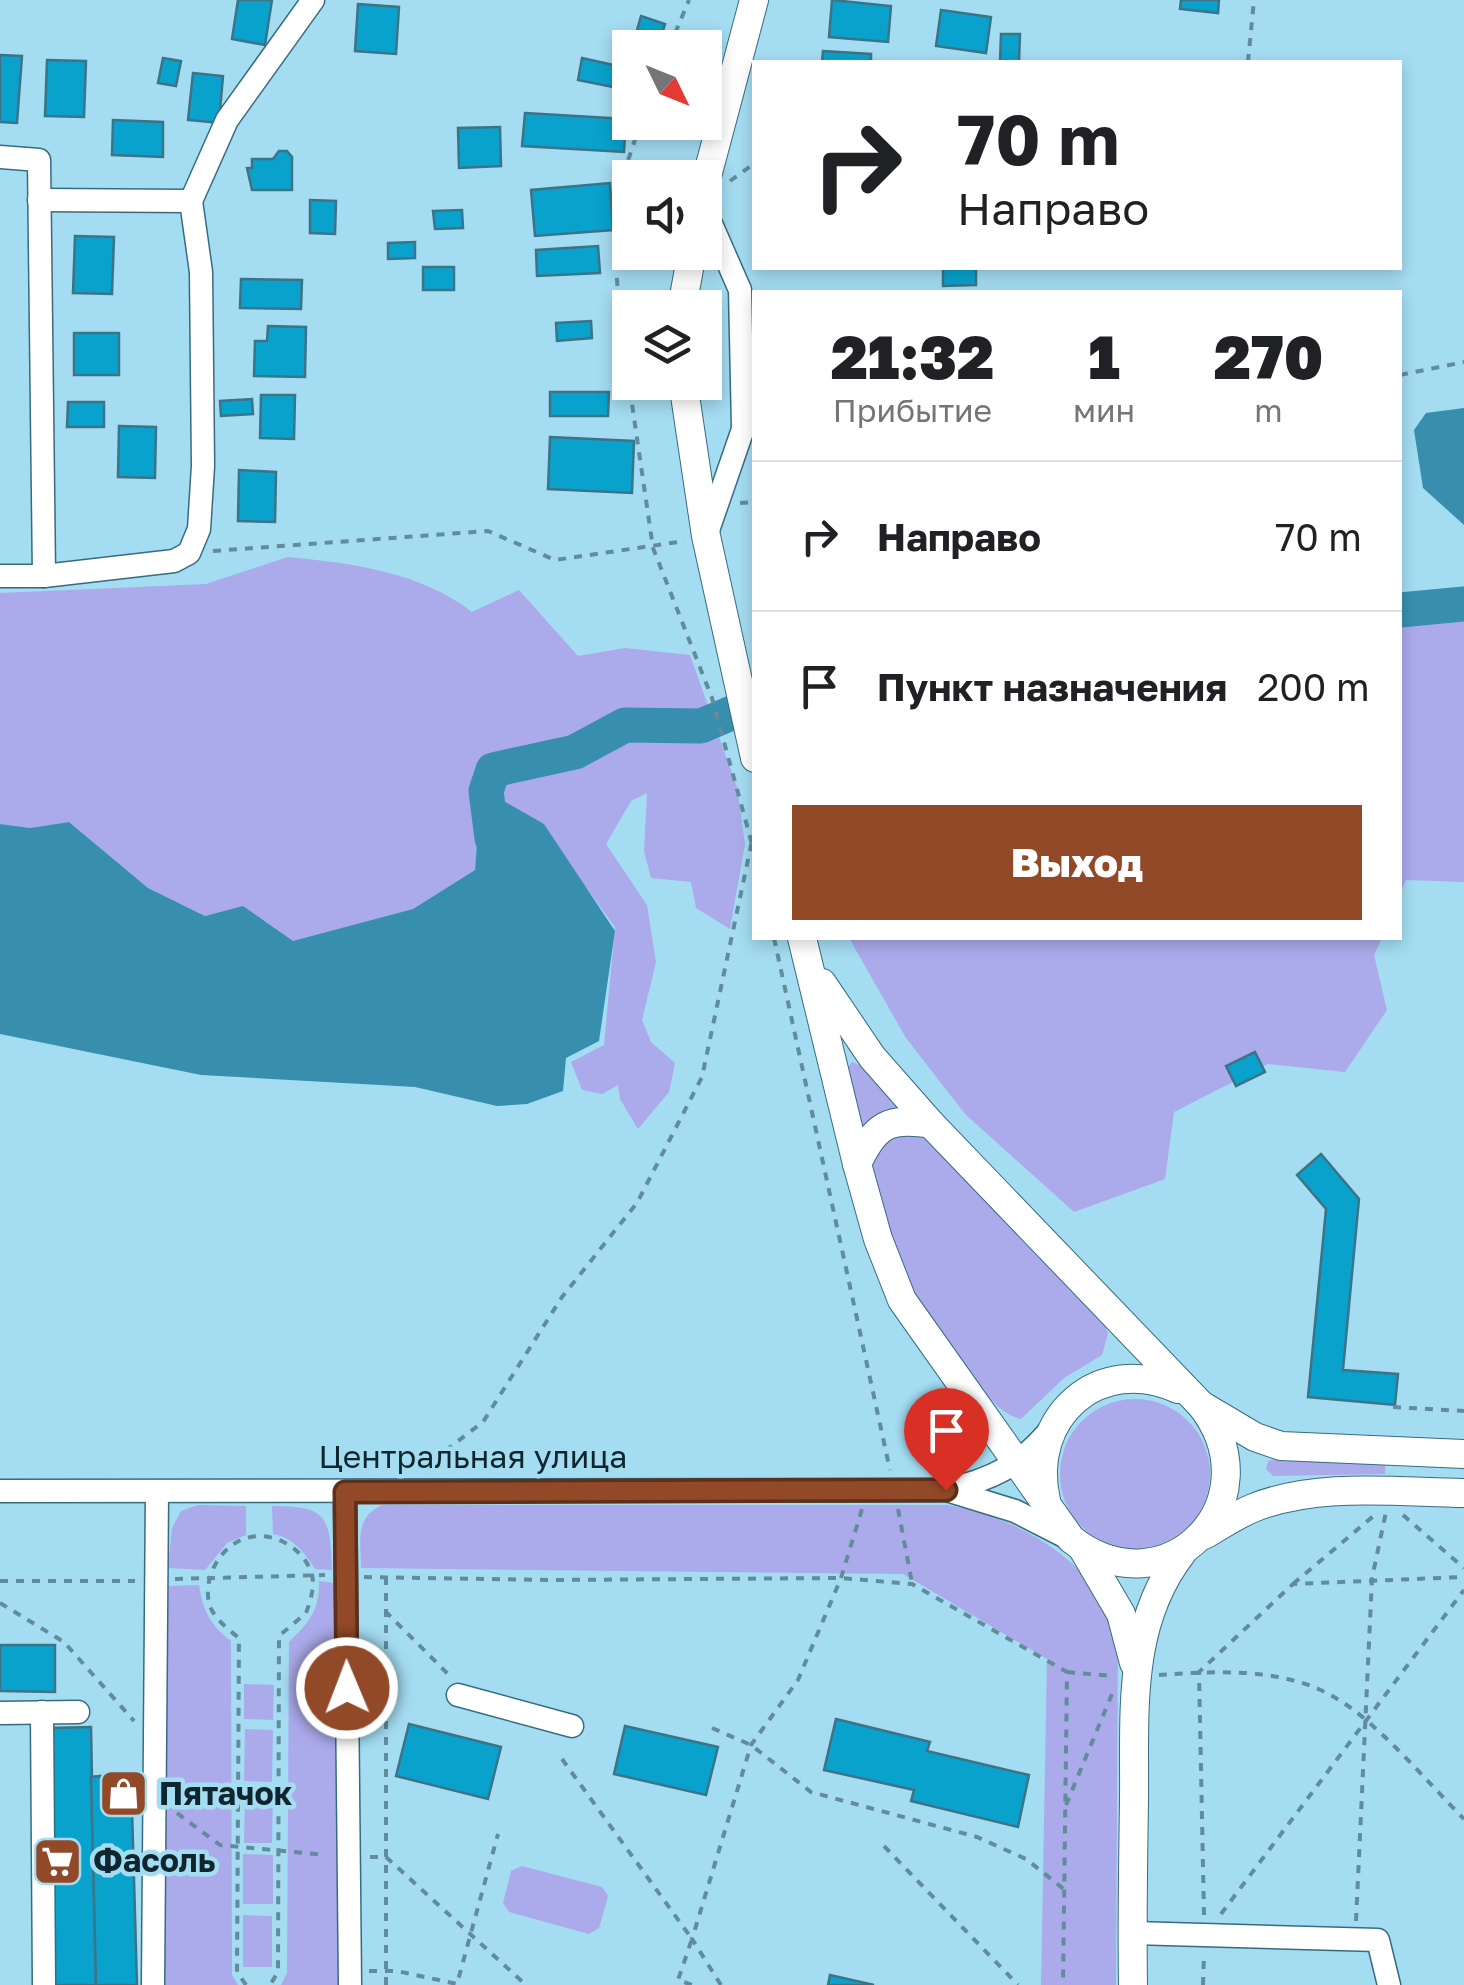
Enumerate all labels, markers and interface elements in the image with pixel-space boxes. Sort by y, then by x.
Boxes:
north arrow [612,30,722,140]
map controls [612,30,722,400]
text: 70 m [957,96,1119,180]
icon: right [792,100,922,230]
button: sound [612,160,722,270]
text: Направо [957,181,1149,235]
button: layers [612,290,722,400]
text: 21:32 [831,320,994,392]
text: 1 [1088,320,1120,392]
text: 270 [1214,320,1323,392]
text: Прибытие [833,391,992,429]
text: мин [1073,391,1135,429]
text: m [1254,391,1283,429]
icon: right [792,509,847,564]
text: Направо [877,514,1041,559]
text: 70 m [1275,514,1362,559]
icon: arrive [792,659,847,714]
text: Пункт назначения [877,664,1227,709]
text: 200 m [1257,664,1370,709]
button: Выход [792,805,1362,920]
pin [904,1388,989,1491]
icon: arrive [919,1403,974,1458]
street label: Центральная улица [319,1437,627,1475]
position arrow [295,1636,399,1740]
shop icon: Пятачок [98,1768,150,1820]
place label: Пятачок [159,1774,293,1812]
supermarket icon: Фасоль [32,1835,84,1887]
place label: Фасоль [93,1841,215,1879]

